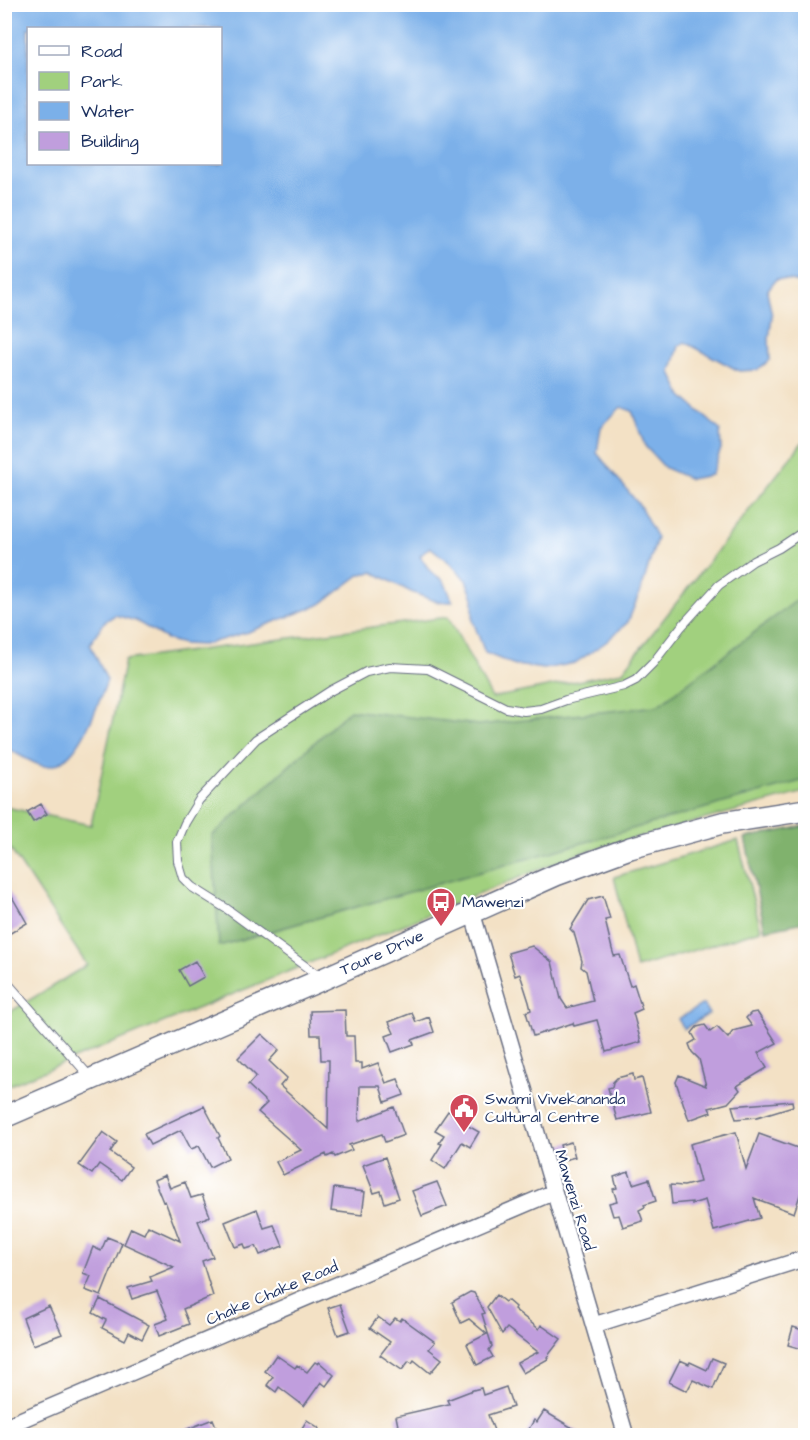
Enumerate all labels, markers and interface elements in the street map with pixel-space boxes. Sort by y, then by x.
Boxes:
legend [27,27,222,165]
text: Road [81,39,122,64]
text: Park [81,69,123,94]
text: Water [81,99,134,124]
text: Building [81,129,139,155]
bus stop icon: Mawenzi [425,886,457,928]
place label: Mawenzi [462,891,524,913]
street label: Toure Drive [336,924,428,981]
place label: Swami Vivekananda Cultural Centre [485,1088,626,1128]
public building icon: Swami Vivekananda Cultural Centre [448,1092,480,1134]
street label: Mawenzi Road [549,1147,601,1253]
street label: Chake Chake Road [203,1255,341,1331]

